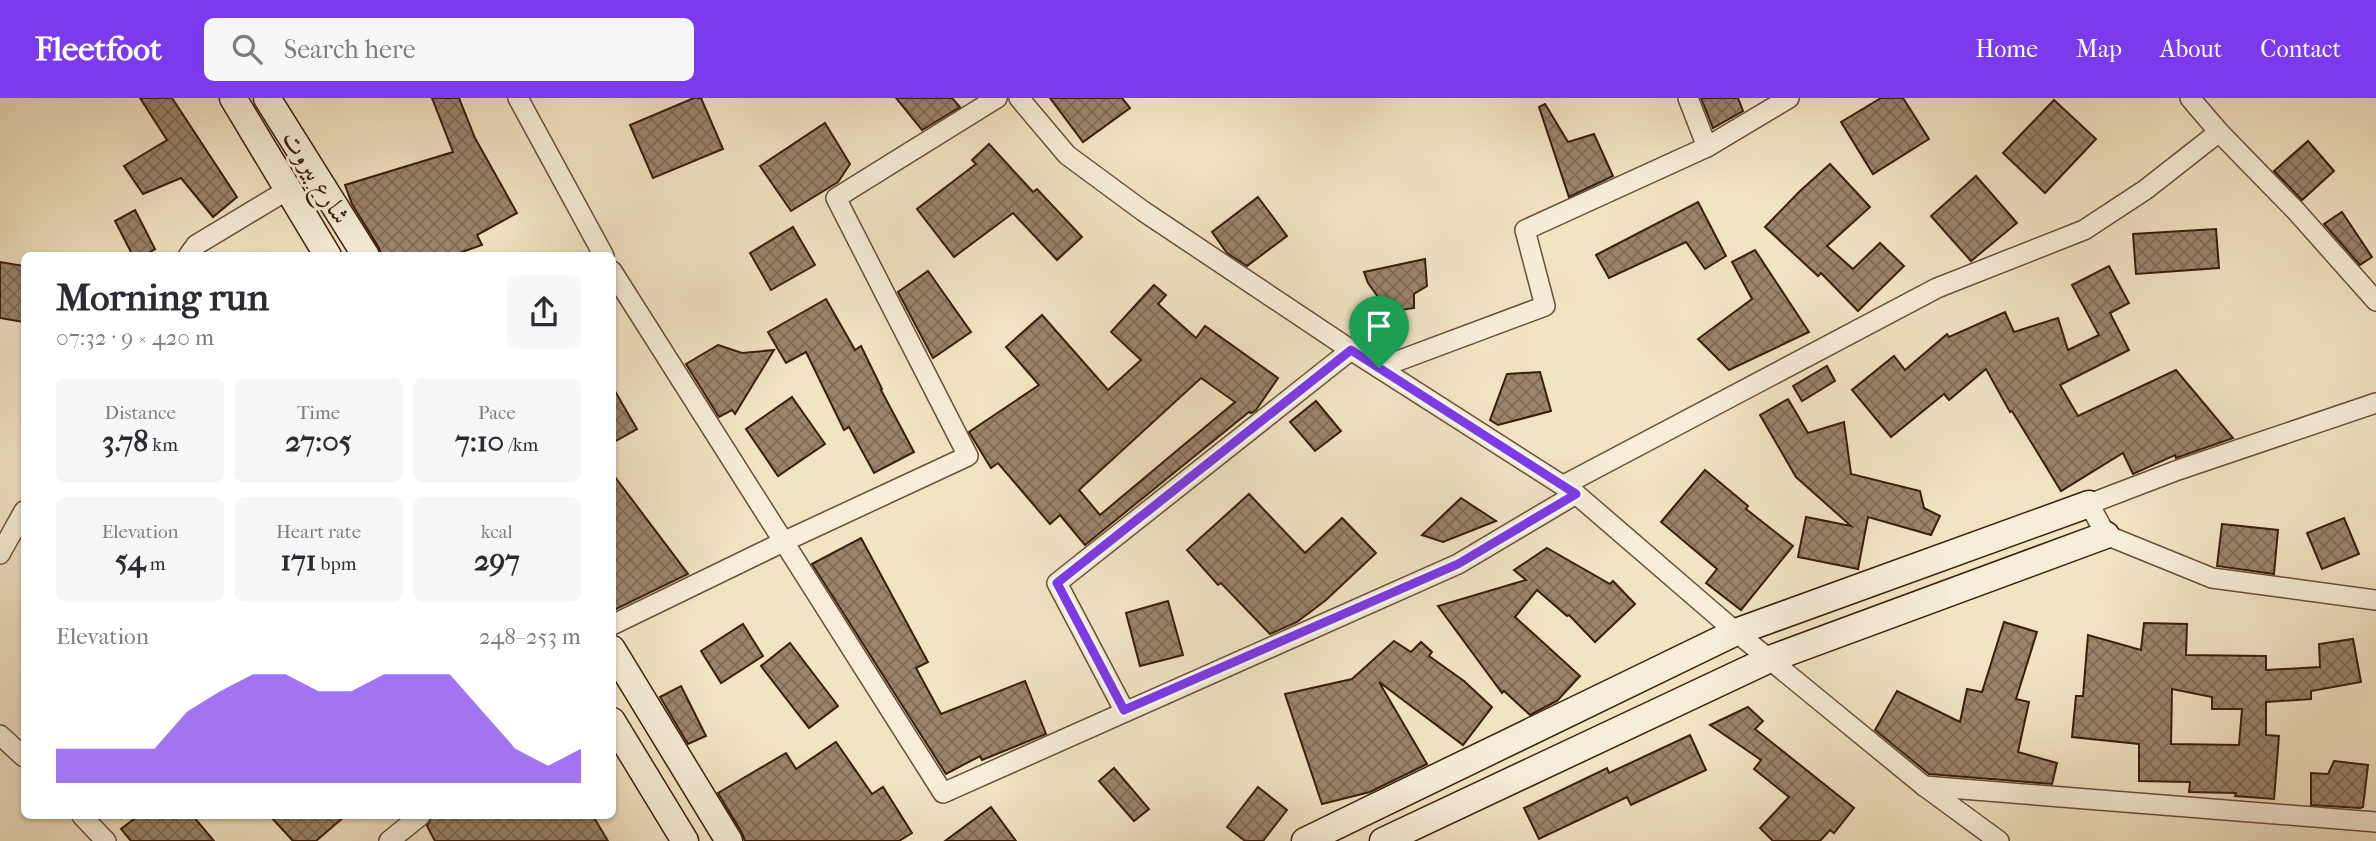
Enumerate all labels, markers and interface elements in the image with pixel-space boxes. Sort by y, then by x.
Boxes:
search box [204,18,694,81]
text: Fleetfoot [35,30,162,69]
icon: search [228,30,266,68]
text: Search here [284,34,416,65]
text: Home [1976,35,2038,63]
text: Map [2076,35,2122,63]
text: About [2160,35,2222,63]
text: Contact [2260,35,2341,63]
street label: شارع بيروت [270,125,357,233]
text: Morning run [56,275,269,320]
button: share [507,275,581,349]
pin [1349,296,1409,368]
icon: arrive [1360,307,1398,345]
text: 07:32 · 9 × 420 m [56,324,214,351]
text: Distance [104,402,176,424]
text: Time [297,402,340,424]
text: Pace [478,402,516,424]
text: 3.78 [102,424,148,459]
text: 27:05 [285,424,352,459]
text: 7:10 [455,424,504,459]
text: km [148,434,178,456]
text: /km [504,434,538,456]
text: Elevation [102,521,179,543]
text: Heart rate [276,521,361,543]
text: kcal [481,521,513,543]
text: 54 [115,543,146,578]
text: 171 [281,543,316,578]
text: 297 [474,543,520,578]
text: m [146,553,165,575]
text: bpm [316,553,356,575]
text: Elevation [56,623,149,650]
text: 248–253 m [479,623,581,650]

